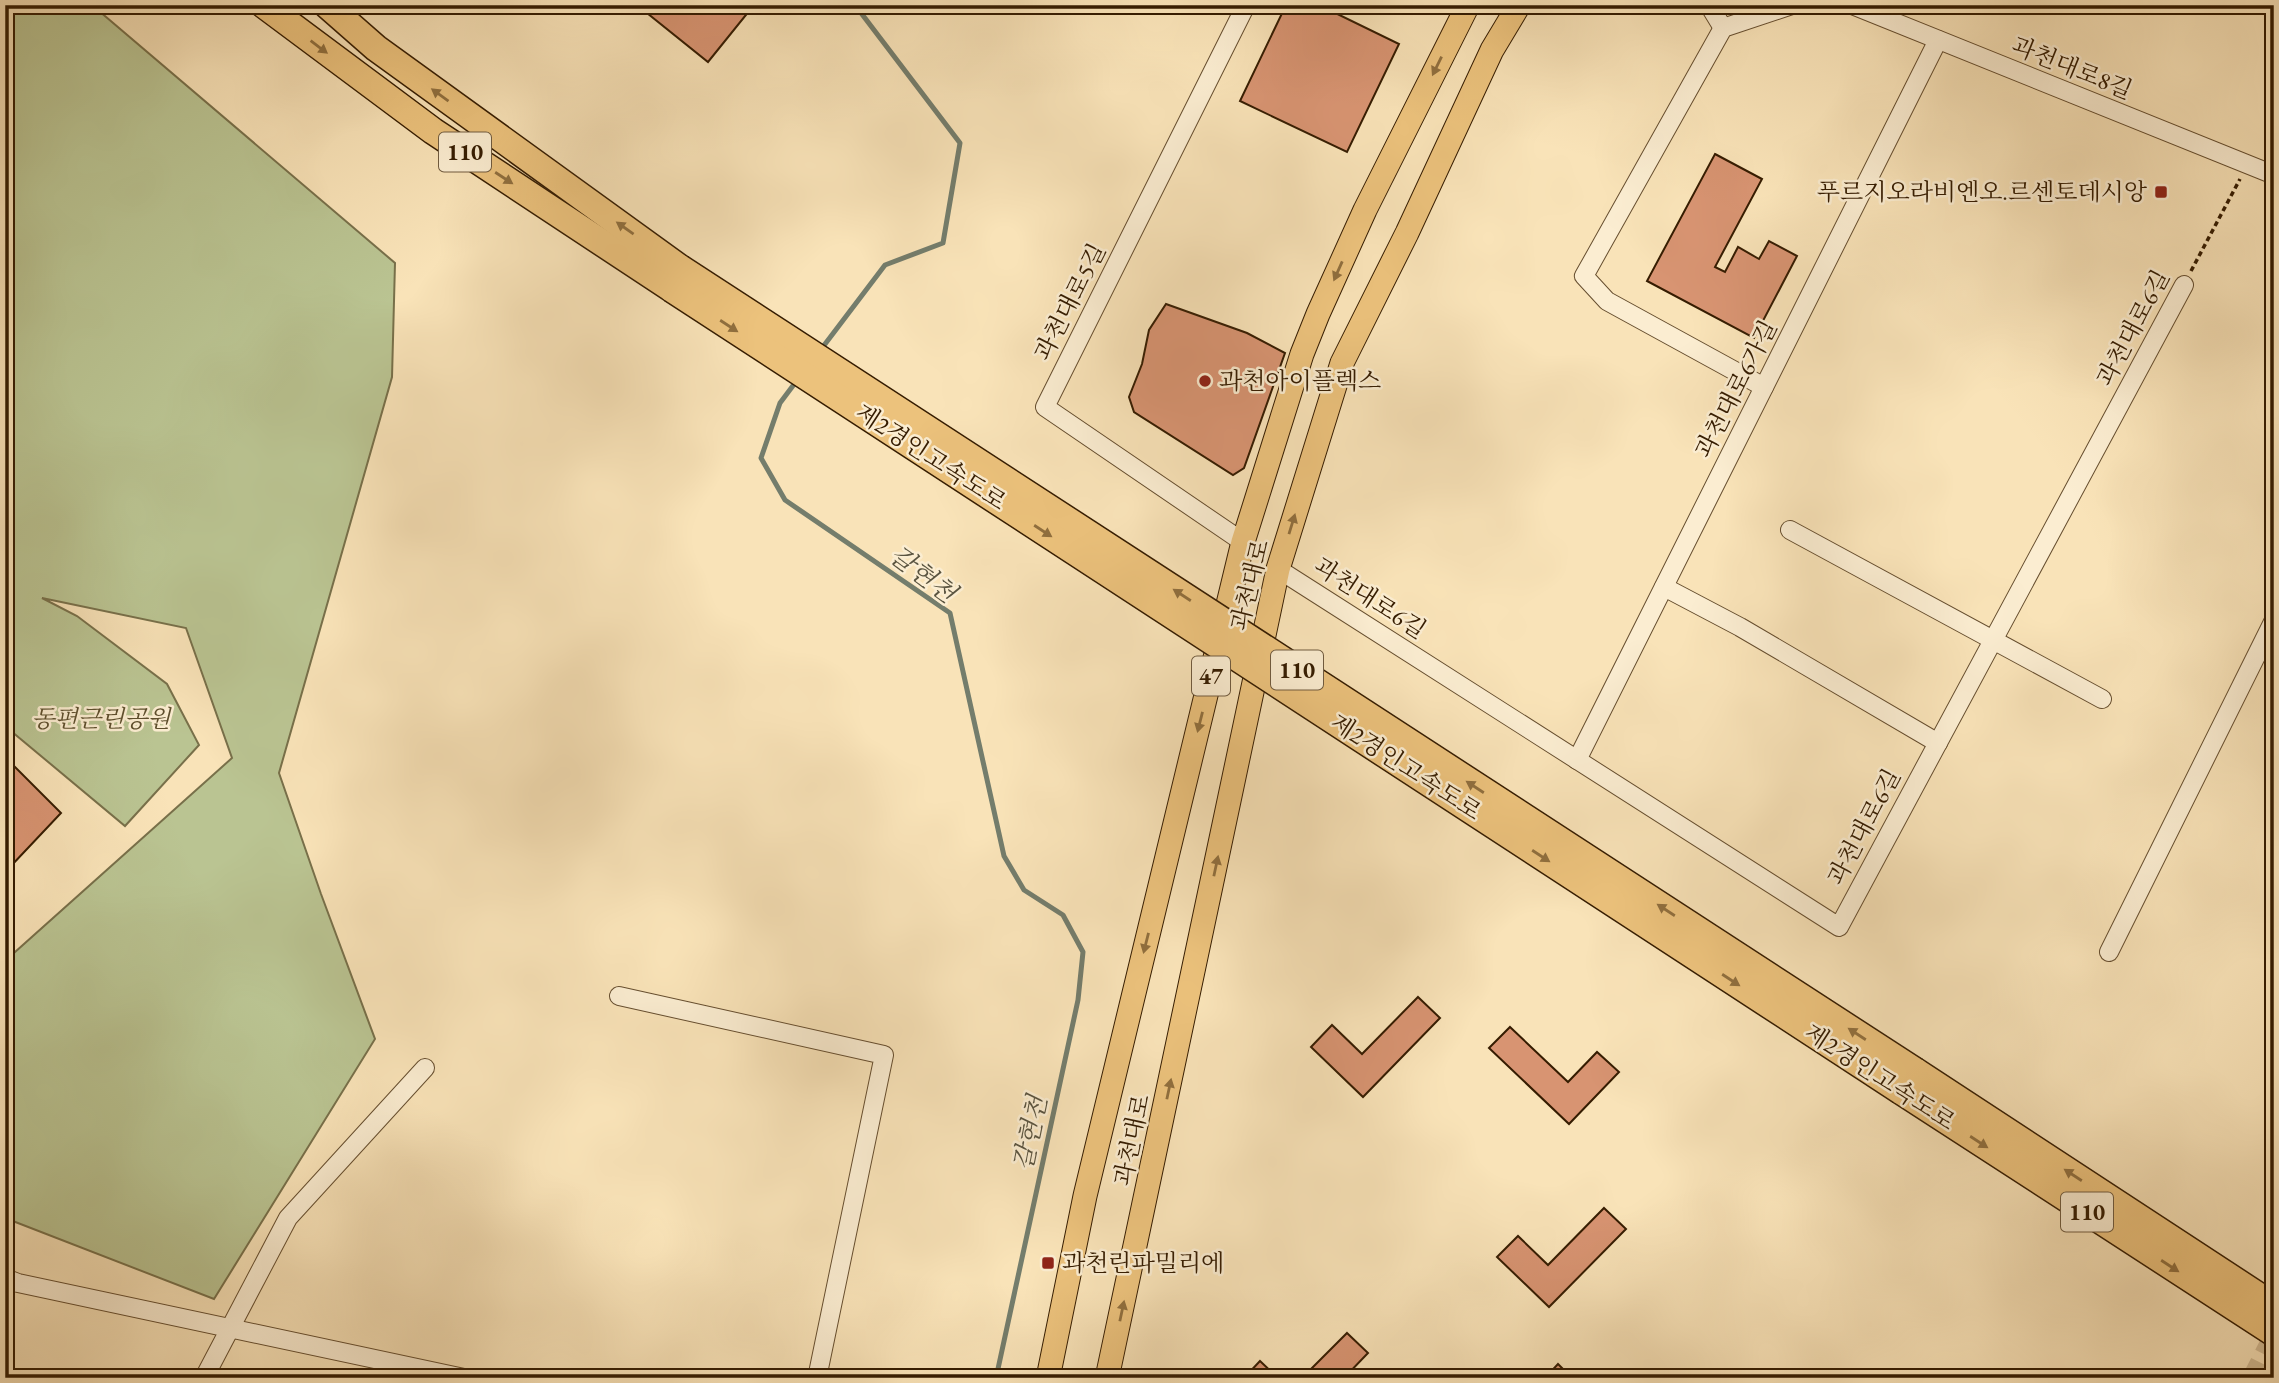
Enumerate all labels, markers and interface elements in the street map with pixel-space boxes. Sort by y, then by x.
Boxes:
street label: 과천대로8길 [2007,29,2137,106]
one-way arrow [310,39,328,53]
one-way arrow [1431,56,1442,76]
one-way arrow [431,88,449,102]
road number: 110 [439,132,491,172]
one-way arrow [495,171,513,185]
place label: 푸르지오라비엔오.르센토데시앙 [1817,176,2148,207]
marker: 푸르지오라비엔오.르센토데시앙 [2153,184,2169,200]
one-way arrow [616,221,634,235]
street label: 과천대로5길 [1027,238,1112,366]
one-way arrow [1332,261,1344,281]
street label: 과천대로6길 [2089,264,2176,391]
street label: 과천대로6가길 [1688,315,1784,463]
one-way arrow [720,319,738,333]
place label: 과천아이플렉스 [1219,365,1381,396]
marker: 과천아이플렉스 [1197,373,1213,389]
street label: 제2경인고속도로 [850,396,1013,517]
one-way arrow [1287,514,1298,535]
one-way arrow [1033,524,1053,537]
street label: 과천대로 [1223,536,1276,634]
water label: 갈현천 [883,538,965,611]
street label: 과천대로6길 [1308,550,1432,645]
one-way arrow [1173,589,1192,602]
road number: 110 [1271,650,1323,690]
road number: 47 [1192,656,1230,696]
park label: 동편근린공원 [31,703,172,734]
street label: 제2경인고속도로 [1325,706,1488,827]
one-way arrow [1194,711,1205,733]
street label: 과천대로6길 [1820,763,1907,890]
one-way arrow [1466,780,1485,793]
one-way arrow [1531,849,1551,862]
one-way arrow [1211,855,1222,877]
one-way arrow [1657,904,1676,917]
one-way arrow [1141,932,1152,954]
one-way arrow [1722,973,1741,986]
street label: 제2경인고속도로 [1799,1016,1962,1137]
one-way arrow [1848,1027,1867,1040]
one-way arrow [1164,1078,1175,1100]
water label: 갈현천 [1006,1091,1055,1173]
street label: 과천대로 [1107,1091,1156,1188]
one-way arrow [1969,1135,1989,1148]
one-way arrow [2063,1168,2083,1181]
road number: 110 [2061,1192,2113,1232]
place label: 과천린파밀리에 [1062,1247,1224,1278]
marker: 과천린파밀리에 [1040,1255,1056,1271]
one-way arrow [2160,1259,2179,1272]
one-way arrow [1116,1300,1127,1322]

